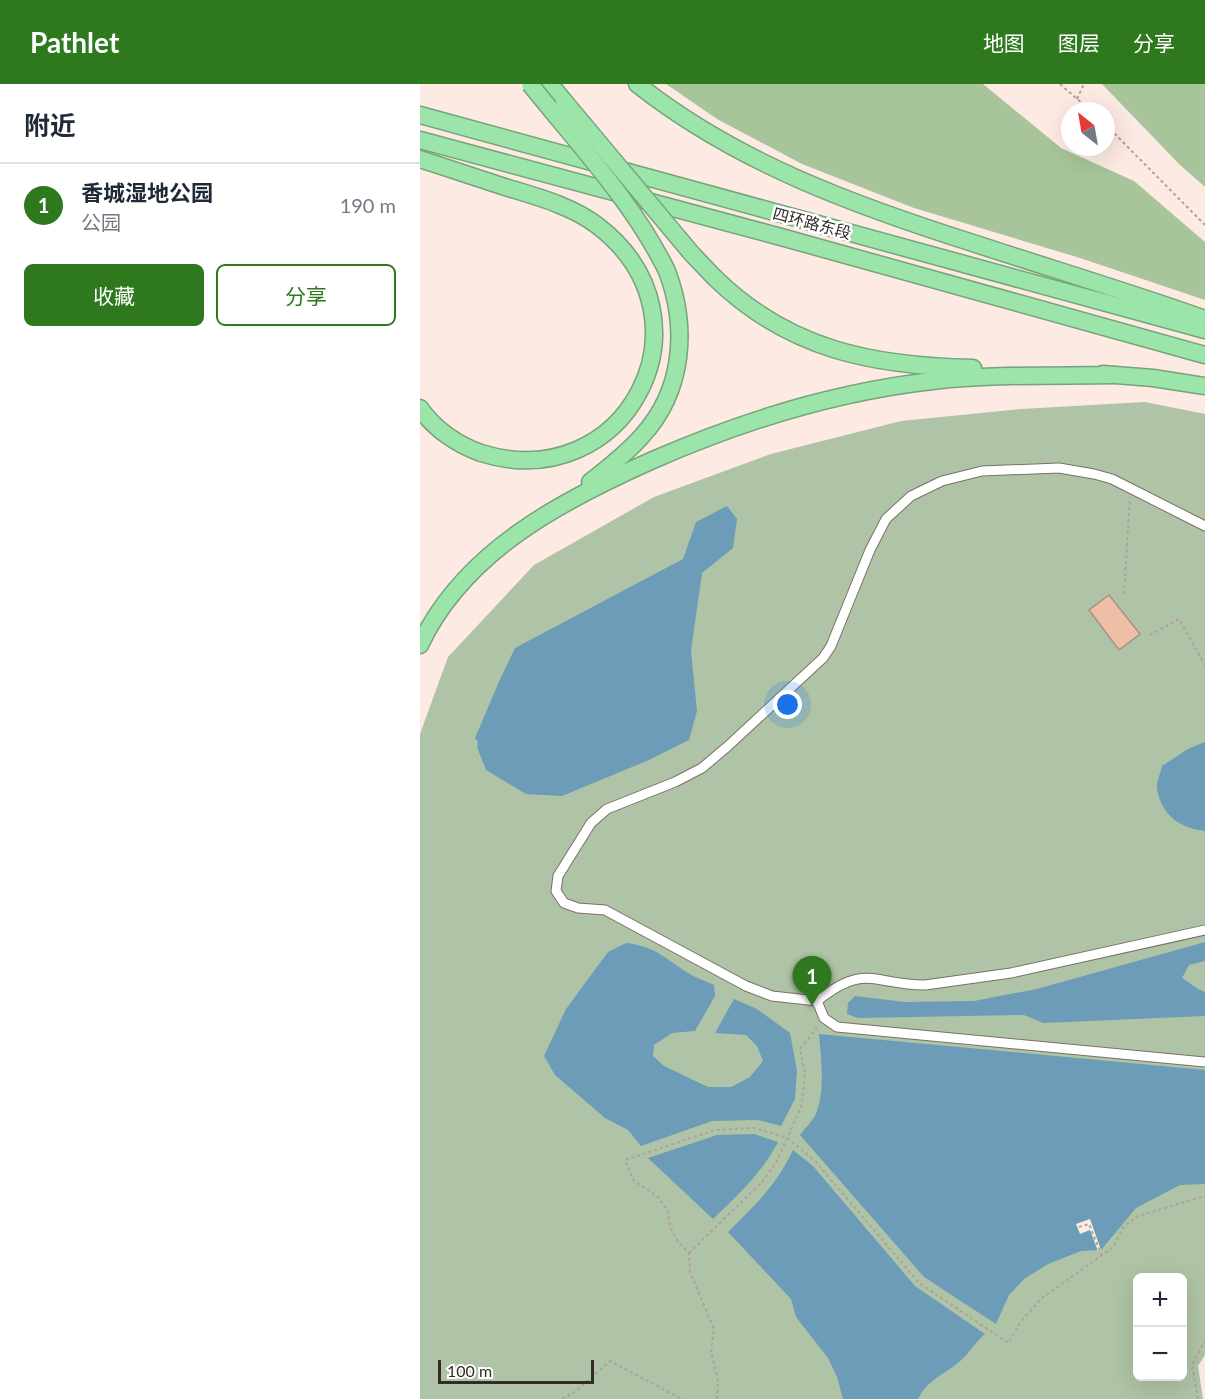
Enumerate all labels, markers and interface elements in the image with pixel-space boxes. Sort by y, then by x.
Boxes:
text: Pathlet [30,25,119,59]
text: 地图 [983,30,1025,55]
text: 图层 [1058,30,1100,55]
text: 分享 [1133,30,1175,55]
north arrow [1061,102,1115,156]
text: 附近 [24,109,76,141]
text: 香城湿地公园 [81,179,213,206]
text: 1 [38,193,49,217]
text: 190 m [340,193,396,217]
street label: 四环路东段 [771,203,853,242]
text: 公园 [81,210,121,234]
button: 收藏 [24,264,204,326]
button: 分享 [216,264,396,326]
your location [773,690,802,719]
pin: 1 [792,956,832,1006]
map controls [1133,1273,1187,1381]
button: + [1133,1273,1187,1327]
button: − [1133,1327,1187,1381]
scale bar [438,1357,594,1384]
text: 100 m [447,1361,492,1380]

